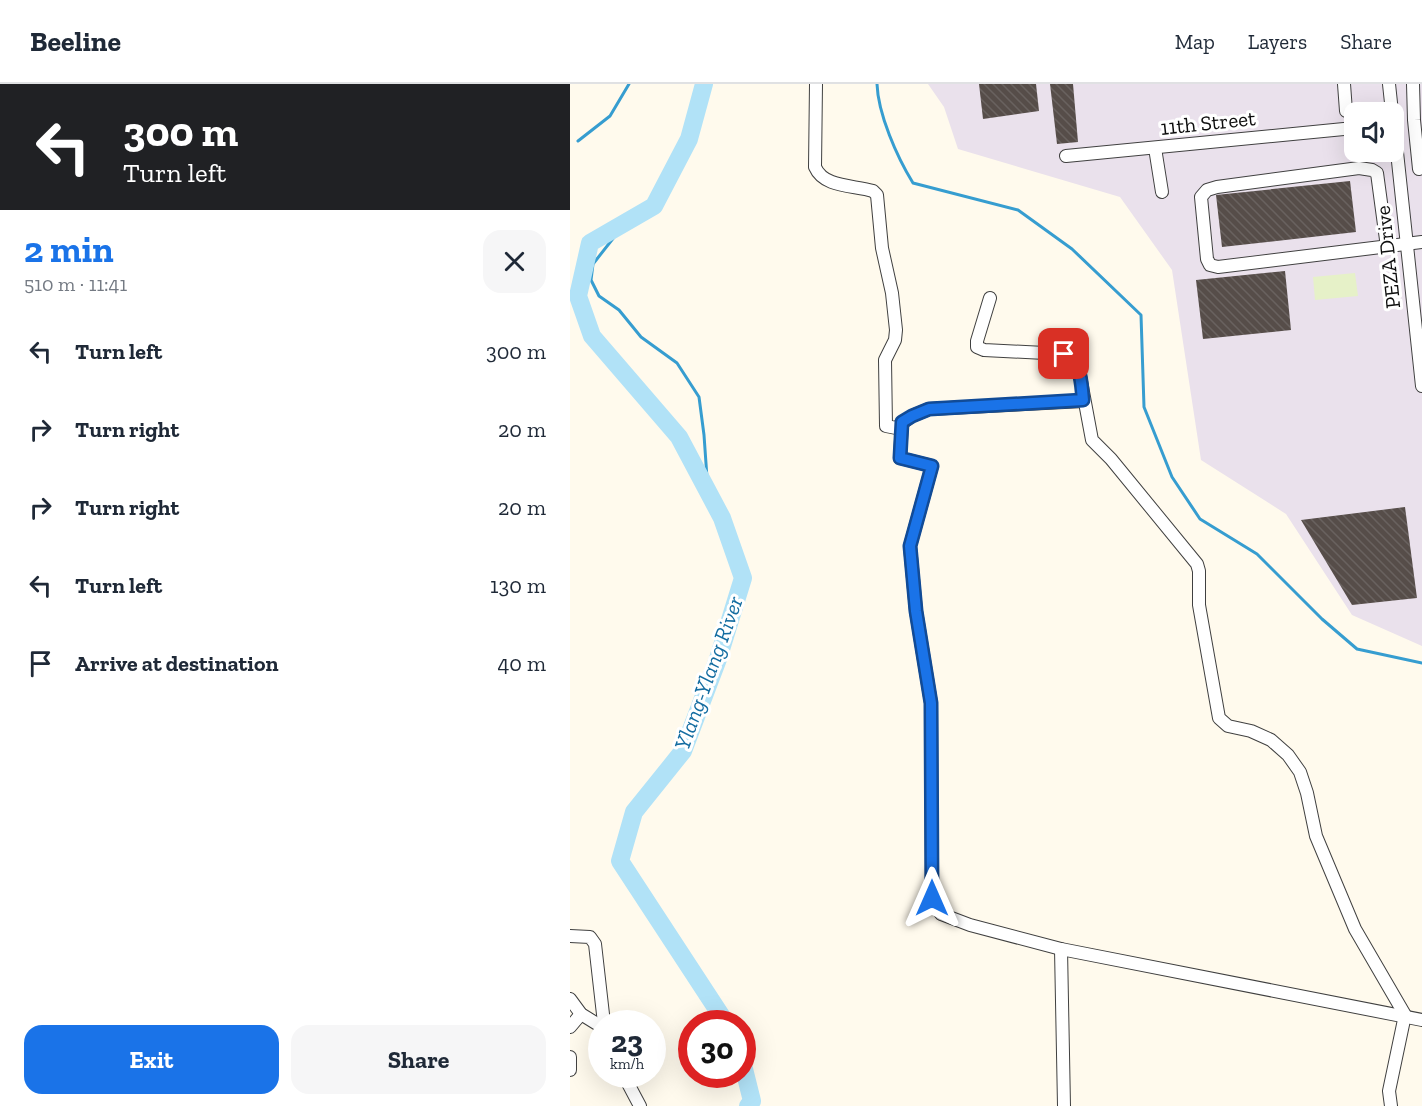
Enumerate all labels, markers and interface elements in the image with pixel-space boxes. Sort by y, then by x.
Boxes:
text: Beeline [30,25,121,58]
text: Map [1175,29,1215,54]
text: Layers [1248,29,1307,54]
text: Share [1340,29,1392,54]
map controls [1344,102,1404,162]
button: sound [1344,102,1404,162]
street label: 11th Street [1159,105,1257,140]
text: 300 m [123,106,238,157]
icon: left [24,108,102,186]
text: Turn left [123,157,226,189]
street label: PEZA Drive [1370,204,1405,310]
text: 2 min [24,228,114,271]
button: close [483,230,546,293]
text: 510 m · 11:41 [24,272,127,296]
pin [1038,328,1089,379]
icon: left [24,335,57,368]
icon: arrive [1047,337,1080,370]
text: Turn left [75,338,162,365]
text: 300 m [486,338,546,365]
icon: right [24,413,57,446]
text: Turn right [75,416,179,443]
text: 20 m [498,416,546,443]
icon: right [24,491,57,524]
text: Turn right [75,494,179,521]
text: 20 m [498,494,546,521]
icon: left [24,569,57,602]
text: Turn left [75,572,162,599]
text: 130 m [490,572,546,599]
water label: Ylang-Ylang River [668,592,749,754]
icon: arrive [24,647,57,680]
text: Arrive at destination [75,650,278,677]
text: 40 m [497,650,546,677]
position arrow [900,866,964,930]
speed limit sign: 30 [678,1010,756,1088]
text: 23 [611,1024,643,1060]
button: Exit [24,1025,279,1094]
button: Share [291,1025,546,1094]
text: km/h [610,1055,644,1073]

